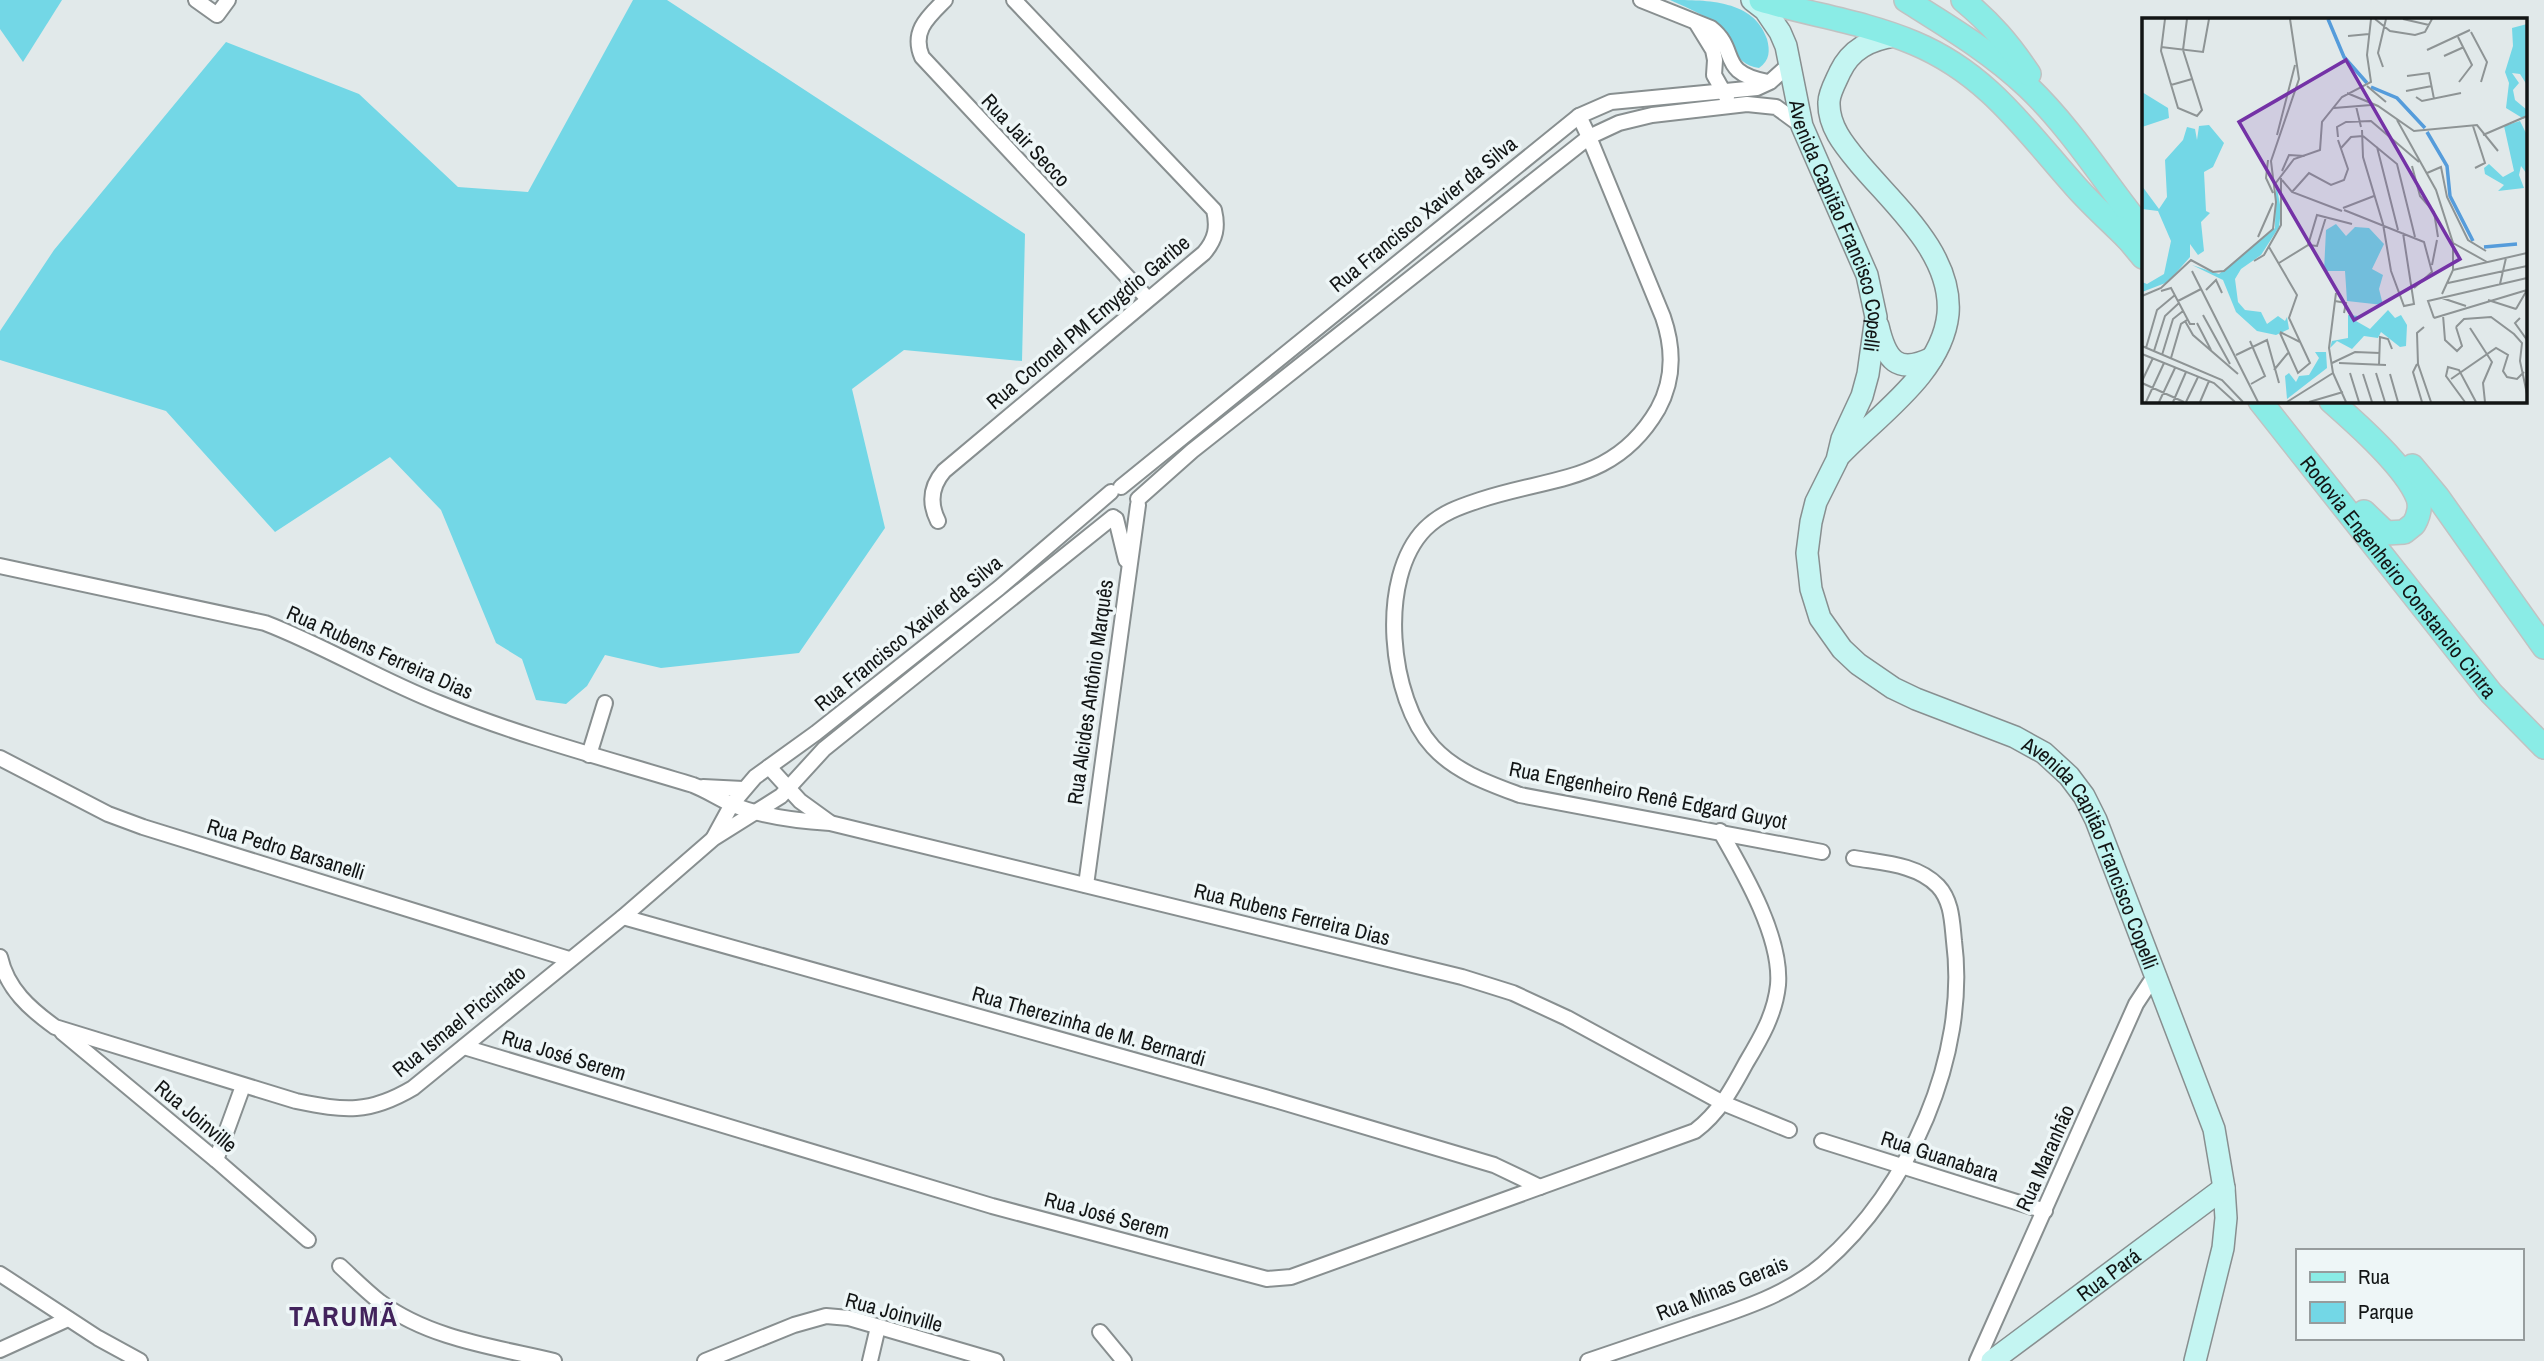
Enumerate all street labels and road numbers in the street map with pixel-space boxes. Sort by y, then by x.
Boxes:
street label: Rua Jair Secco [975,87,1077,193]
street label: Avenida Capitão Francisco Copelli [1782,96,1891,354]
street label: Rua Francisco Xavier da Silva [1323,129,1523,299]
street label: Rua Coronel PM Emygdio Garibe [980,228,1196,416]
street label: Rodovia Engenheiro Constancio Cintra [2294,449,2504,704]
street label: Rua Francisco Xavier da Silva [808,548,1008,718]
street label: Rua Alcides Antônio Marquês [1060,578,1120,806]
street label: Rua Rubens Ferreira Dias [282,598,478,706]
street label: Avenida Capitão Francisco Copelli [2016,729,2166,973]
street label: Rua Engenheiro Renê Edgard Guyot [1507,754,1790,836]
street label: Rua Pedro Barsanelli [203,811,369,887]
street label: Rua Rubens Ferreira Dias [1191,876,1393,952]
street label: Rua Ismael Piccinato [386,958,532,1084]
street label: Rua Therezinha de M. Bernardi [969,979,1209,1073]
street label: Rua José Serem [498,1022,630,1088]
street label: Rua Joinville [149,1073,243,1159]
street label: Rua Maranhão [2009,1100,2081,1216]
street label: Rua Guanabara [1877,1123,2003,1189]
street label: Rua José Serem [1041,1184,1173,1246]
street label: Rua Pará [2070,1241,2146,1308]
street label: Rua Minas Gerais [1652,1248,1792,1328]
street label: Rua Joinville [842,1285,946,1339]

